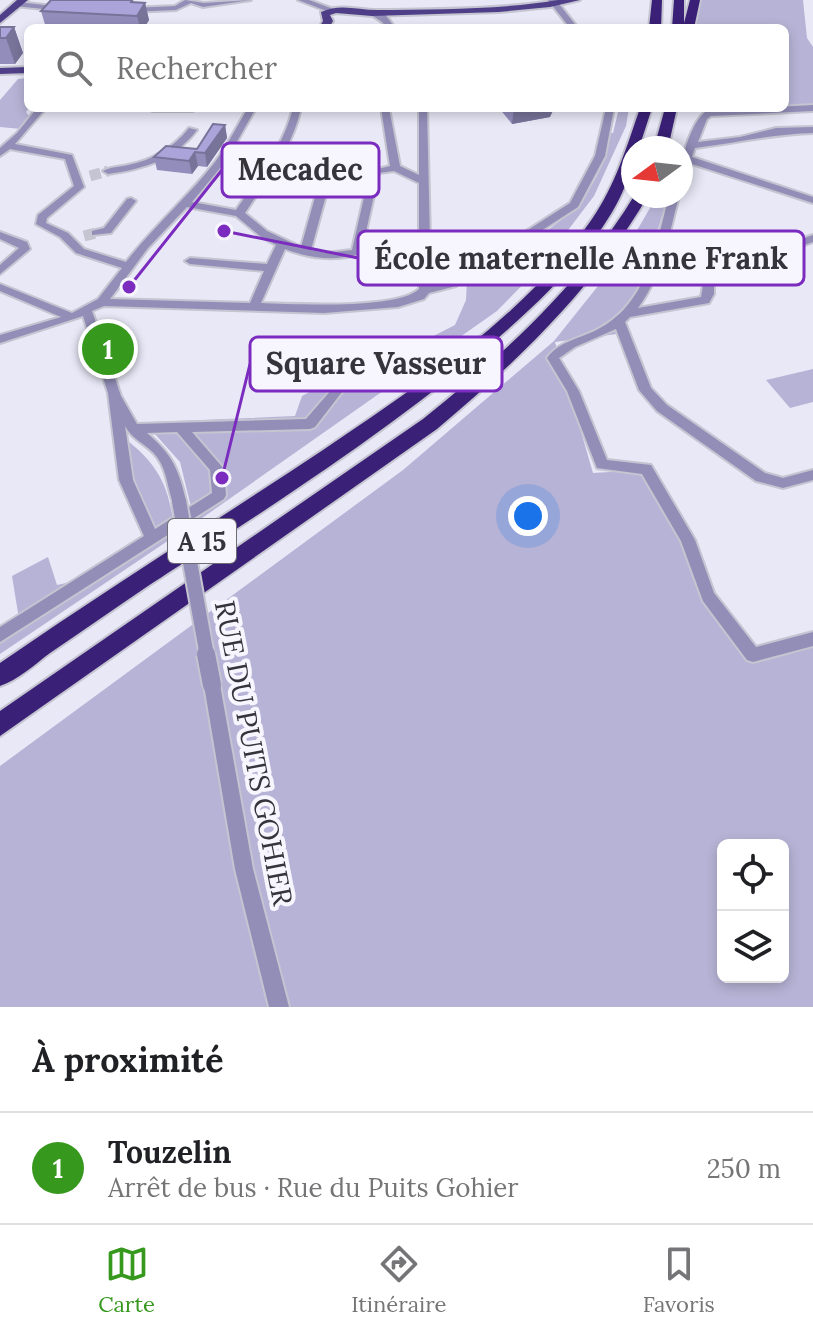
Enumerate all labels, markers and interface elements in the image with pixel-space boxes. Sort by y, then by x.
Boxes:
search box [24,24,789,112]
icon: search [52,46,96,90]
text: Rechercher [116,49,277,87]
north arrow [621,136,693,208]
callout: Mecadec [222,143,379,197]
text: Mecadec [237,150,363,188]
callout: École maternelle Anne Frank [358,231,804,285]
text: École maternelle Anne Frank [374,239,788,277]
pin: 1 [82,319,134,379]
callout: Square Vasseur [250,337,502,391]
text: Square Vasseur [266,344,487,382]
your location [508,496,548,536]
road number: A 15 [168,519,236,563]
street label: RUE DU PUITS GOHIER [207,597,301,909]
map controls [717,839,789,983]
button: locate [717,839,789,911]
button: layers [717,911,789,983]
text: À proximité [32,1038,223,1081]
text: Touzelin [108,1133,231,1171]
text: 1 [53,1152,63,1185]
text: 250 m [707,1152,781,1185]
text: Arrêt de bus · Rue du Puits Gohier [108,1171,519,1204]
tab: Carte [98,1242,155,1318]
tab: Itinéraire [351,1242,446,1318]
tab: Favoris [643,1242,715,1318]

